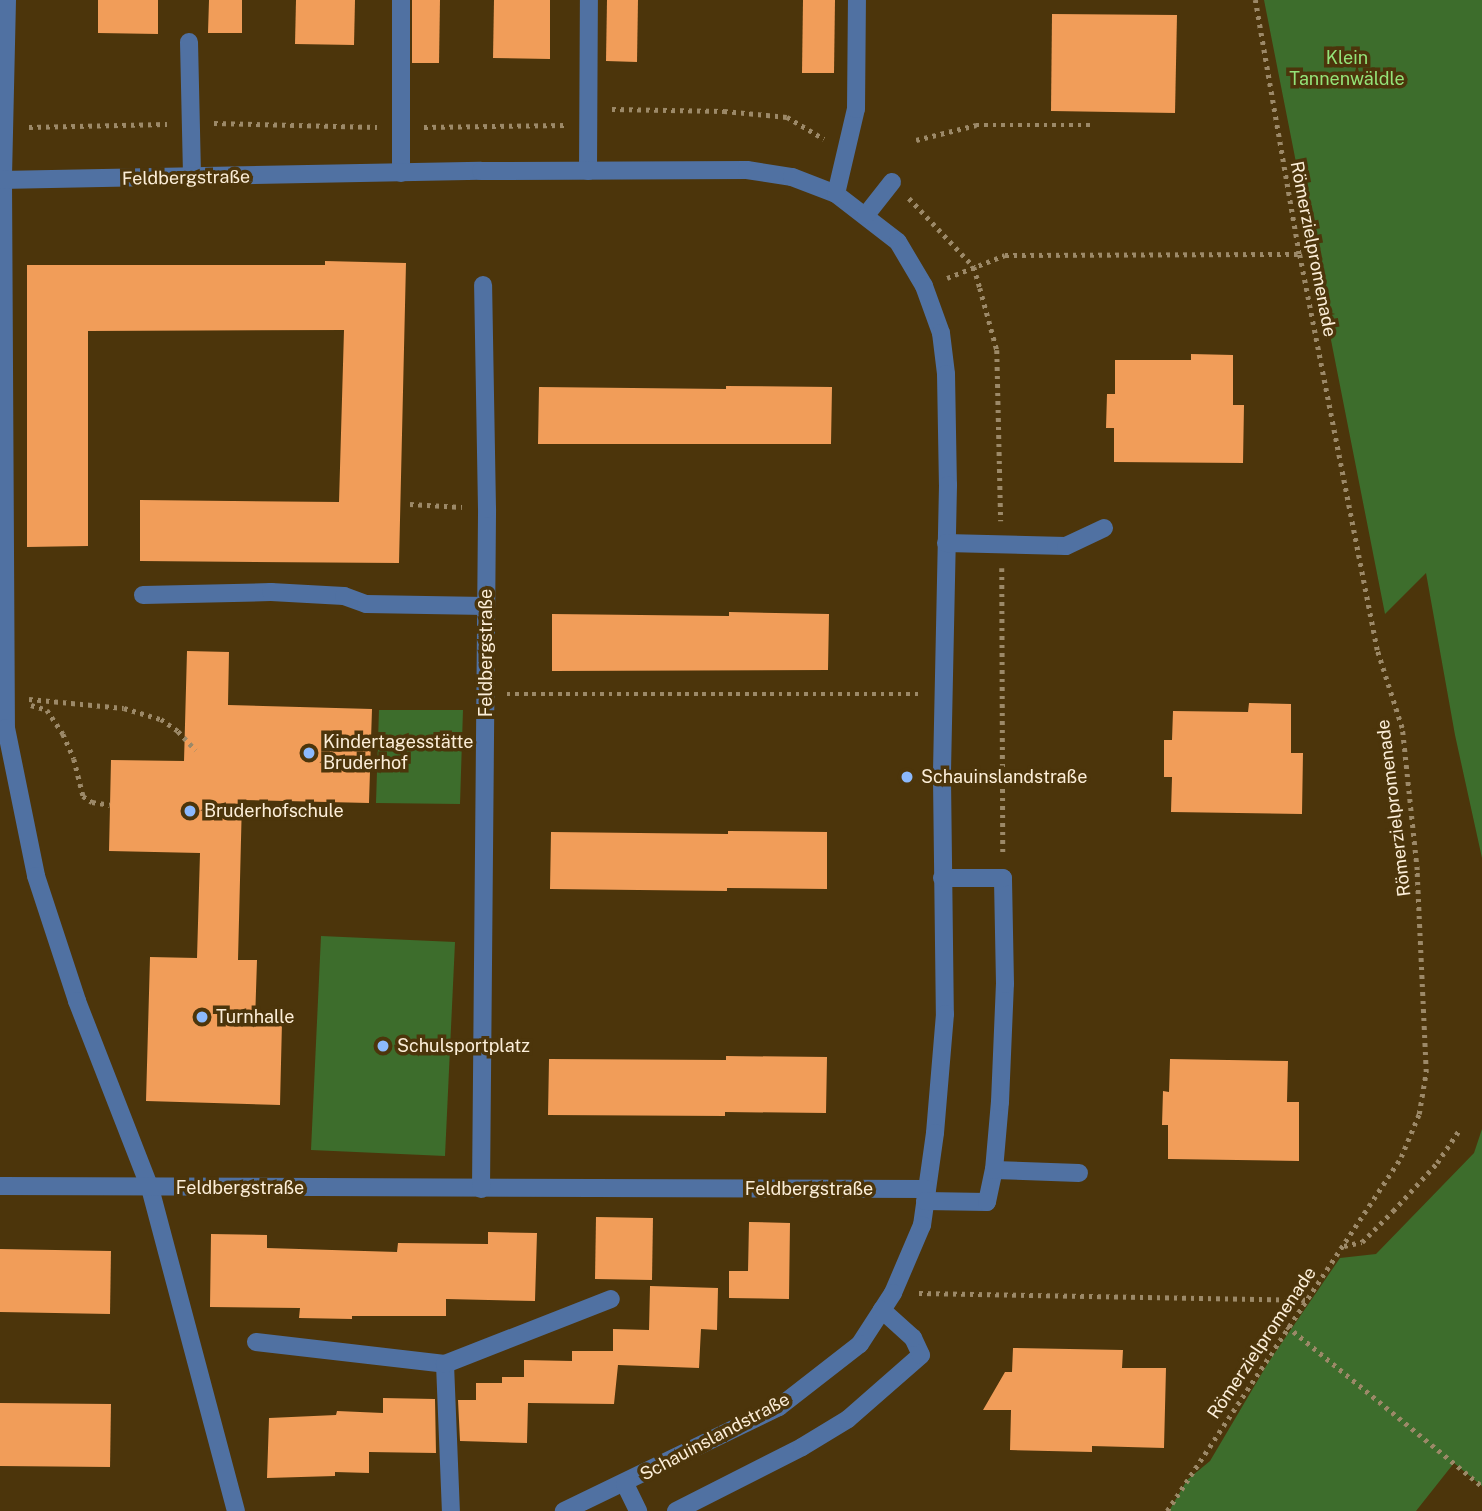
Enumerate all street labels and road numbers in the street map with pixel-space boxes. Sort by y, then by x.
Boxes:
street label: Römerzielpromenade [1285,159,1341,339]
street label: Feldbergstraße [122,166,250,190]
street label: Feldbergstraße [475,589,497,717]
street label: Römerzielpromenade [1372,718,1416,898]
street label: Feldbergstraße [176,1177,304,1199]
street label: Feldbergstraße [745,1178,873,1200]
street label: Römerzielpromenade [1203,1263,1321,1423]
street label: Schauinslandstraße [636,1388,794,1486]

